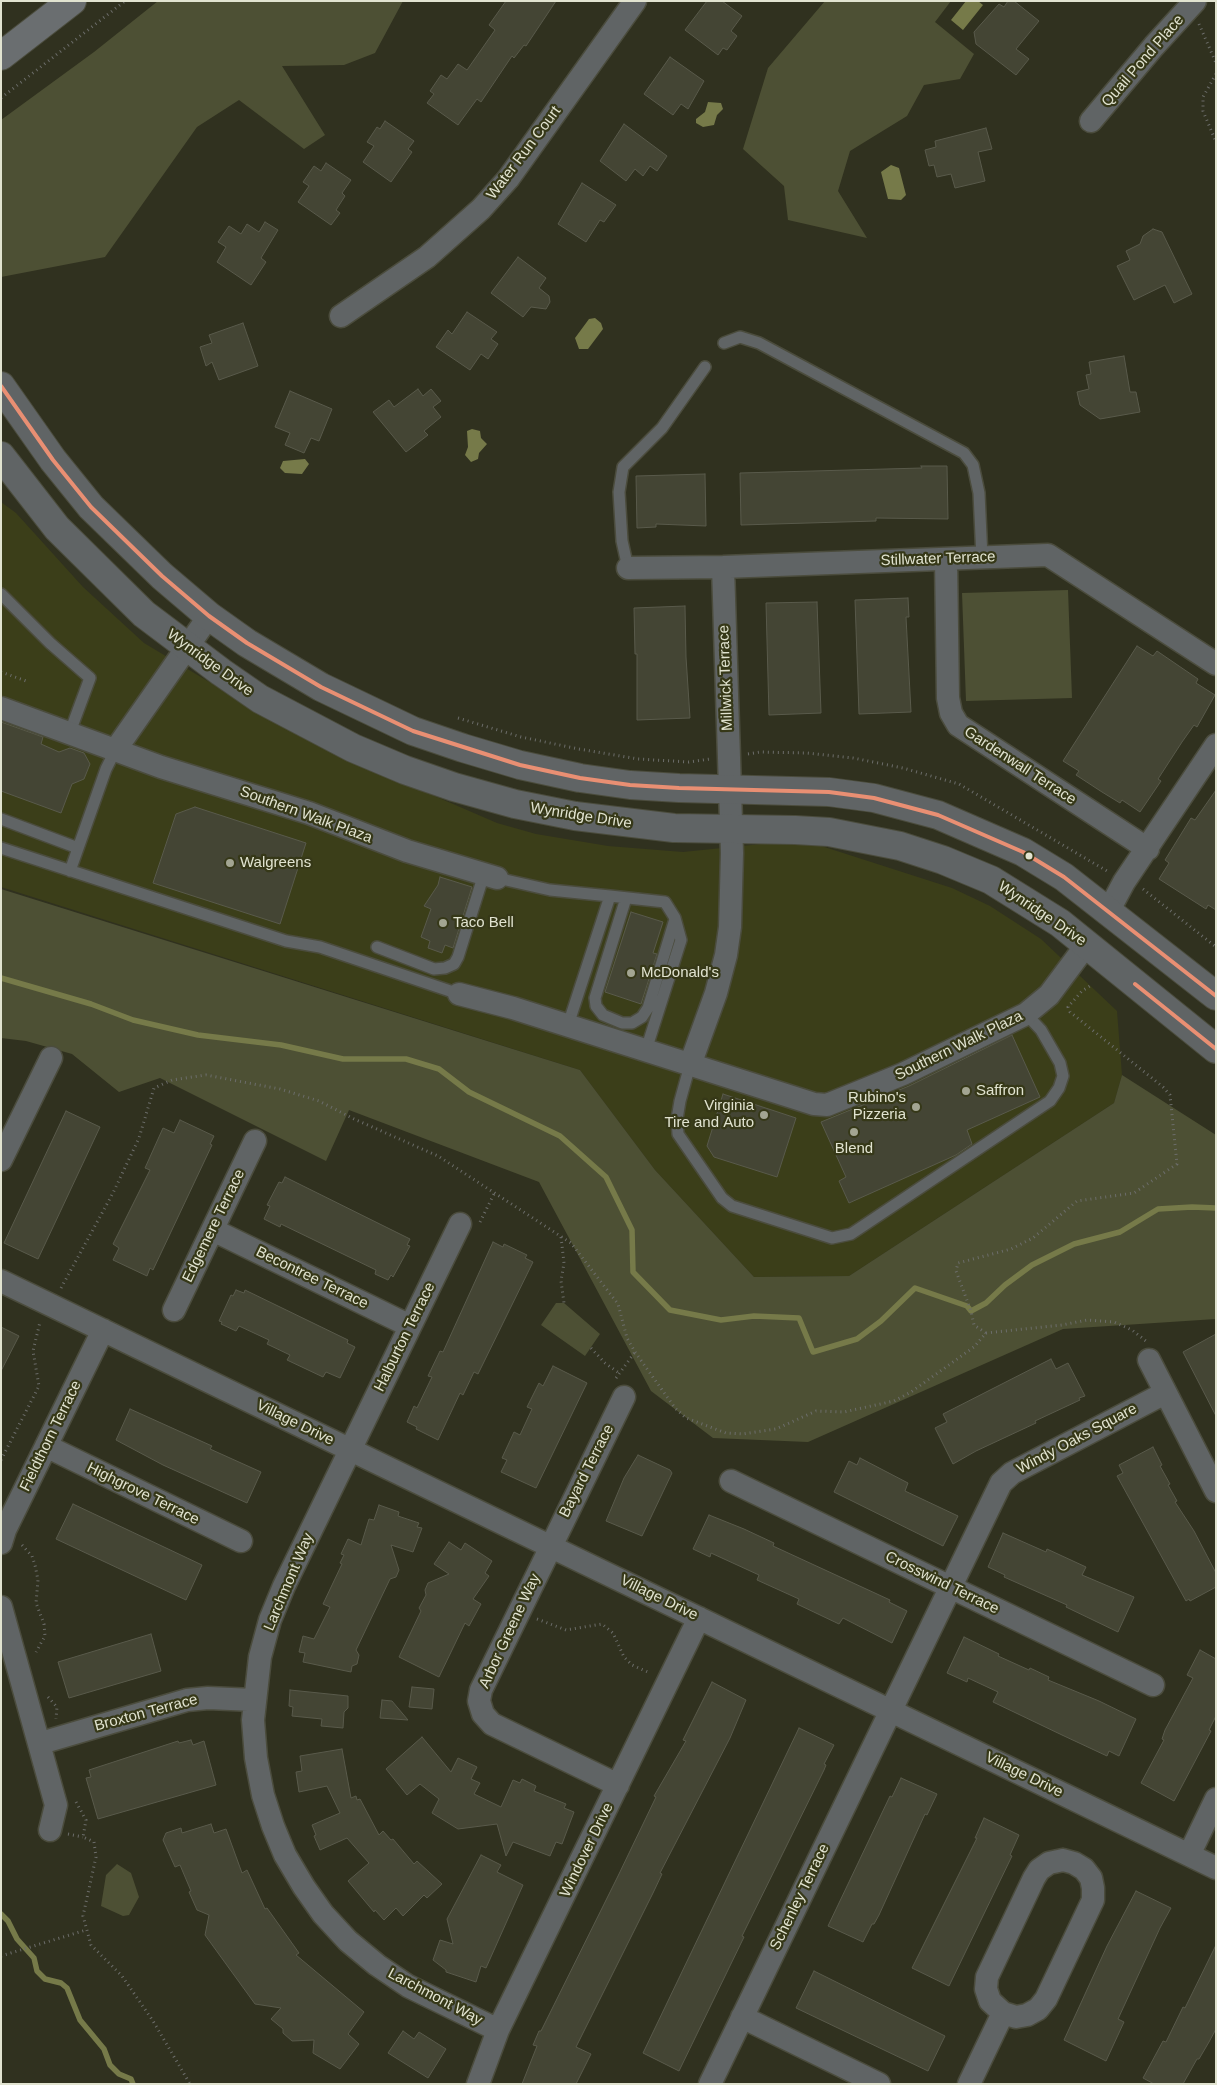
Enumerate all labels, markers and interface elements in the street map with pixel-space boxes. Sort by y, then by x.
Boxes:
street label: Quail Pond Place [1098,11,1188,111]
street label: Water Run Court [483,103,565,203]
street label: Stillwater Terrace [880,548,996,570]
street label: Millwick Terrace [715,625,737,731]
street label: Wynridge Drive [163,626,257,700]
street label: Gardenwall Terrace [961,723,1079,809]
street label: Southern Walk Plaza [237,783,375,847]
street label: Wynridge Drive [529,799,633,833]
unlabelled marker [1024,851,1034,861]
place label: Walgreens [240,854,311,872]
marker: Walgreens [224,857,236,869]
street label: Wynridge Drive [995,878,1089,950]
place label: Taco Bell [453,914,514,932]
marker: Taco Bell [437,917,449,929]
place label: McDonald's [641,964,719,982]
marker: McDonald's [625,967,637,979]
street label: Southern Walk Plaza [892,1007,1026,1085]
place label: Saffron [976,1082,1024,1100]
marker: Saffron [960,1085,972,1097]
place label: Rubino's Pizzeria [848,1089,906,1124]
place label: Virginia Tire and Auto [665,1097,754,1132]
marker: Rubino's Pizzeria [910,1101,922,1113]
marker: Virginia Tire and Auto [758,1109,770,1121]
marker: Blend [848,1126,860,1138]
place label: Blend [835,1140,873,1158]
street label: Edgemere Terrace [179,1167,249,1285]
street label: Becontree Terrace [253,1243,371,1313]
street label: Halburton Terrace [371,1279,439,1395]
street label: Fieldthorn Terrace [16,1378,86,1494]
street label: Village Drive [253,1397,337,1449]
street label: Windy Oaks Square [1014,1400,1140,1478]
street label: Bayard Terrace [556,1422,618,1520]
street label: Highgrove Terrace [84,1459,202,1529]
street label: Larchmont Way [260,1530,318,1634]
street label: Crosswind Terrace [882,1548,1002,1618]
street label: Arbor Greene Way [476,1571,544,1691]
street label: Village Drive [617,1572,701,1624]
street label: Broxton Terrace [93,1691,199,1735]
street label: Village Drive [982,1749,1066,1801]
street label: Windover Drive [556,1800,618,1900]
street label: Schenley Terrace [767,1841,833,1953]
street label: Larchmont Way [385,1965,485,2029]

